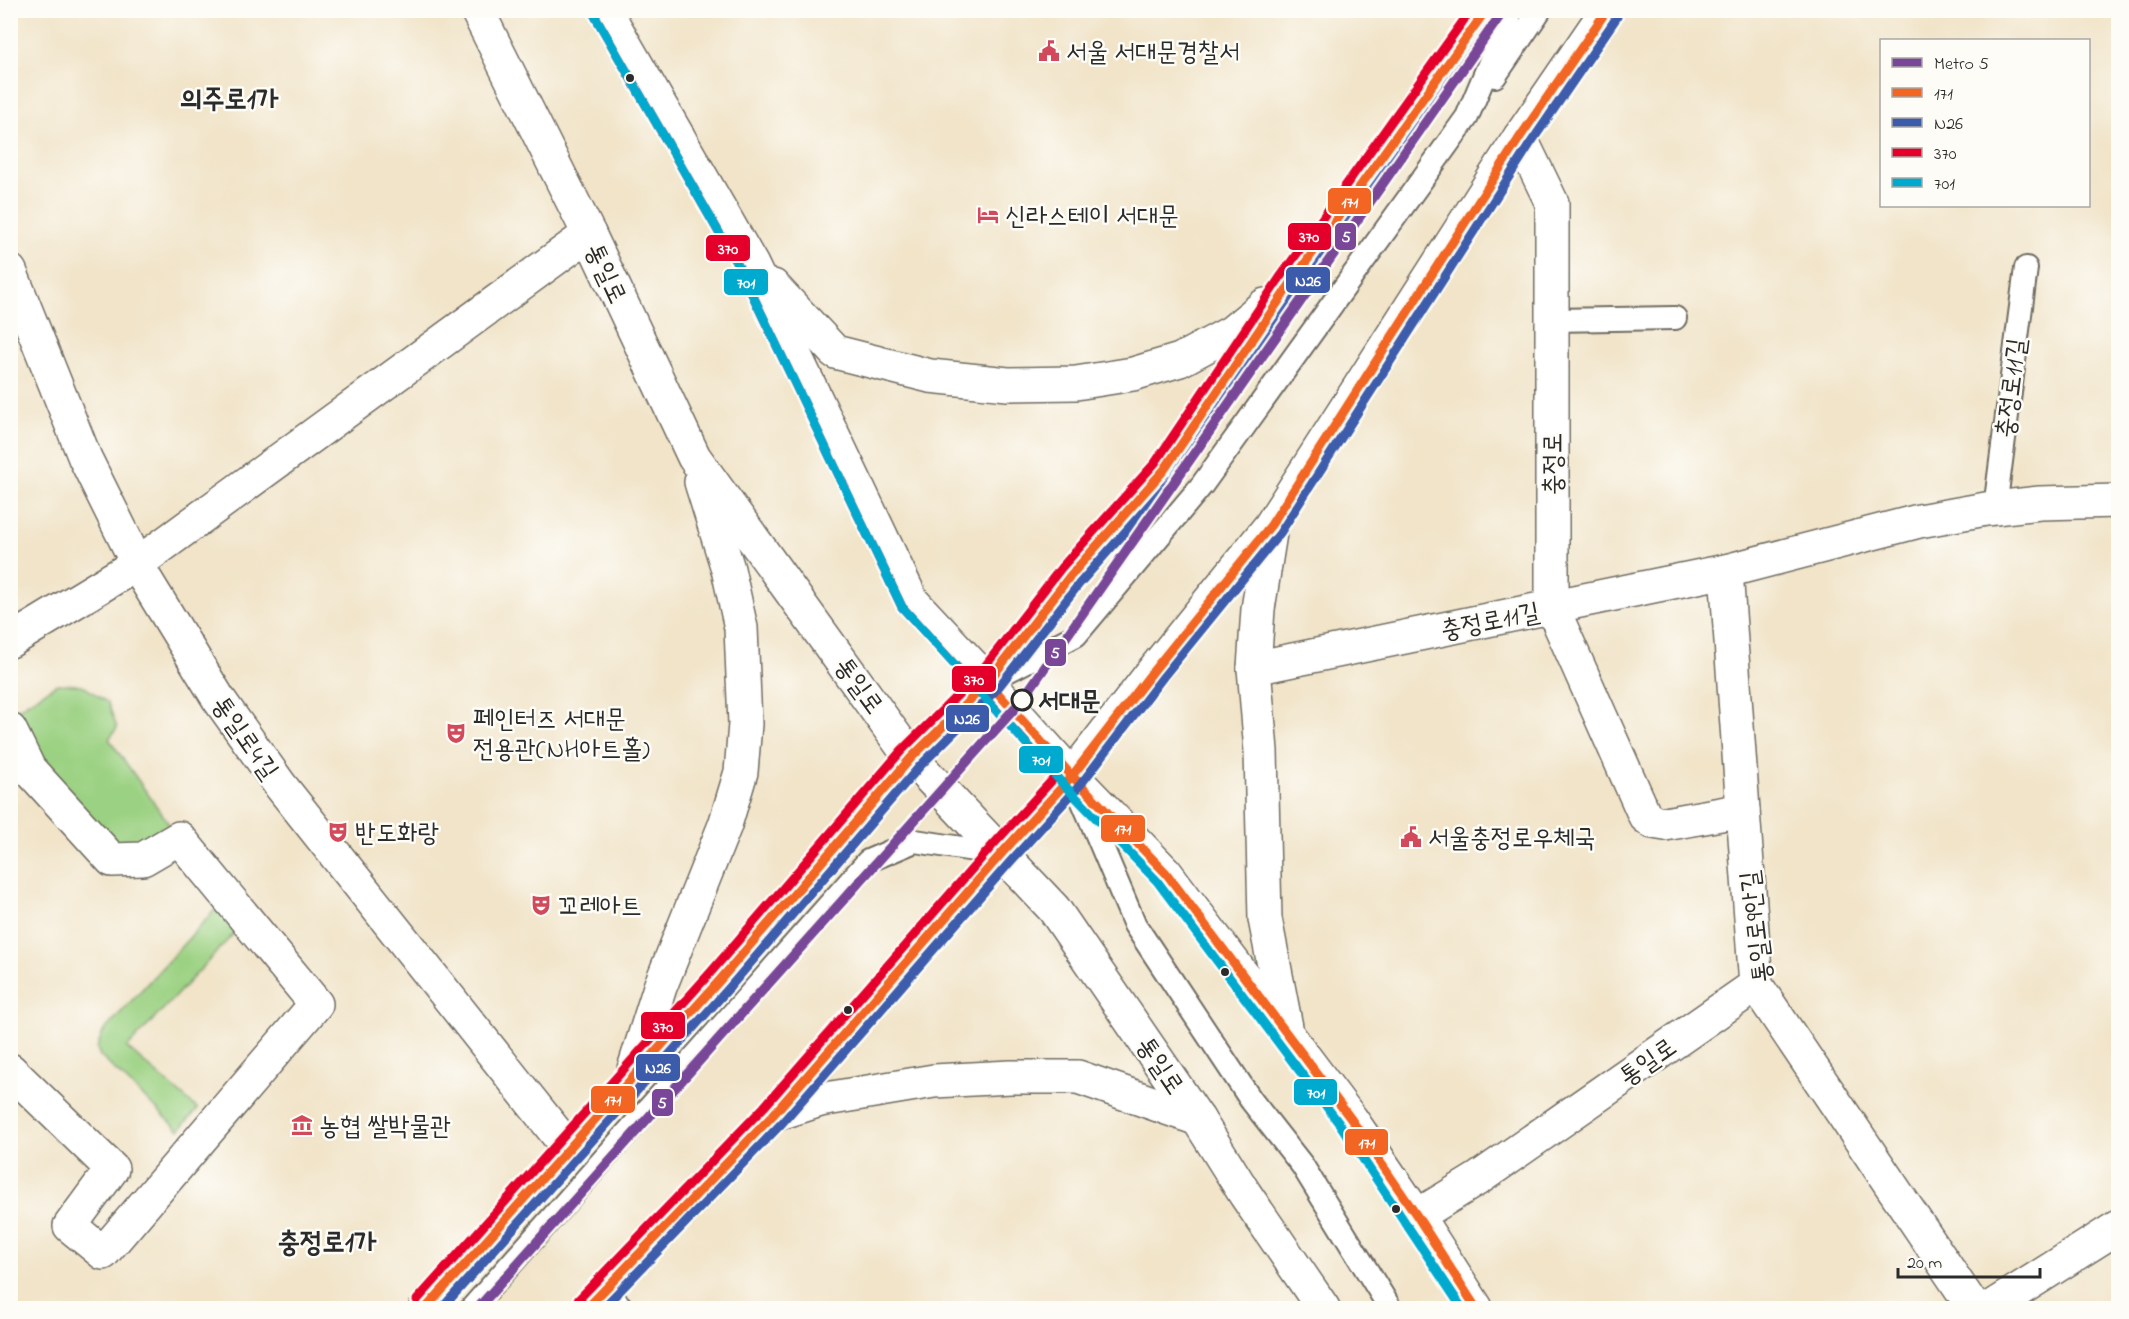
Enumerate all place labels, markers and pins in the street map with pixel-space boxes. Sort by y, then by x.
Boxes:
place label: 서울 서대문경찰서 [1066,35,1240,73]
public building icon: 서울 서대문경찰서 [1037,39,1061,63]
unlabelled marker [624,72,636,84]
place label: 신라스테이 서대문 [1005,199,1179,237]
hotel icon: 신라스테이 서대문 [976,203,1000,227]
place label: 서대문 [1038,684,1101,722]
marker: 서대문 [1011,689,1033,711]
place label: 페인터즈 서대문 전용관(NH아트홀) [473,702,650,770]
theatre icon: 페인터즈 서대문 전용관(NH아트홀) [444,721,468,745]
place label: 반도화랑 [355,816,439,854]
theatre icon: 반도화랑 [326,820,350,844]
place label: 서울충정로우체국 [1428,821,1595,859]
public building icon: 서울충정로우체국 [1399,825,1423,849]
place label: 꼬레아트 [558,889,642,927]
theatre icon: 꼬레아트 [529,893,553,917]
unlabelled marker [1219,966,1231,978]
unlabelled marker [842,1004,854,1016]
place label: 농협 쌀박물관 [319,1109,451,1147]
museum icon: 농협 쌀박물관 [290,1113,314,1137]
unlabelled marker [1390,1203,1402,1215]

